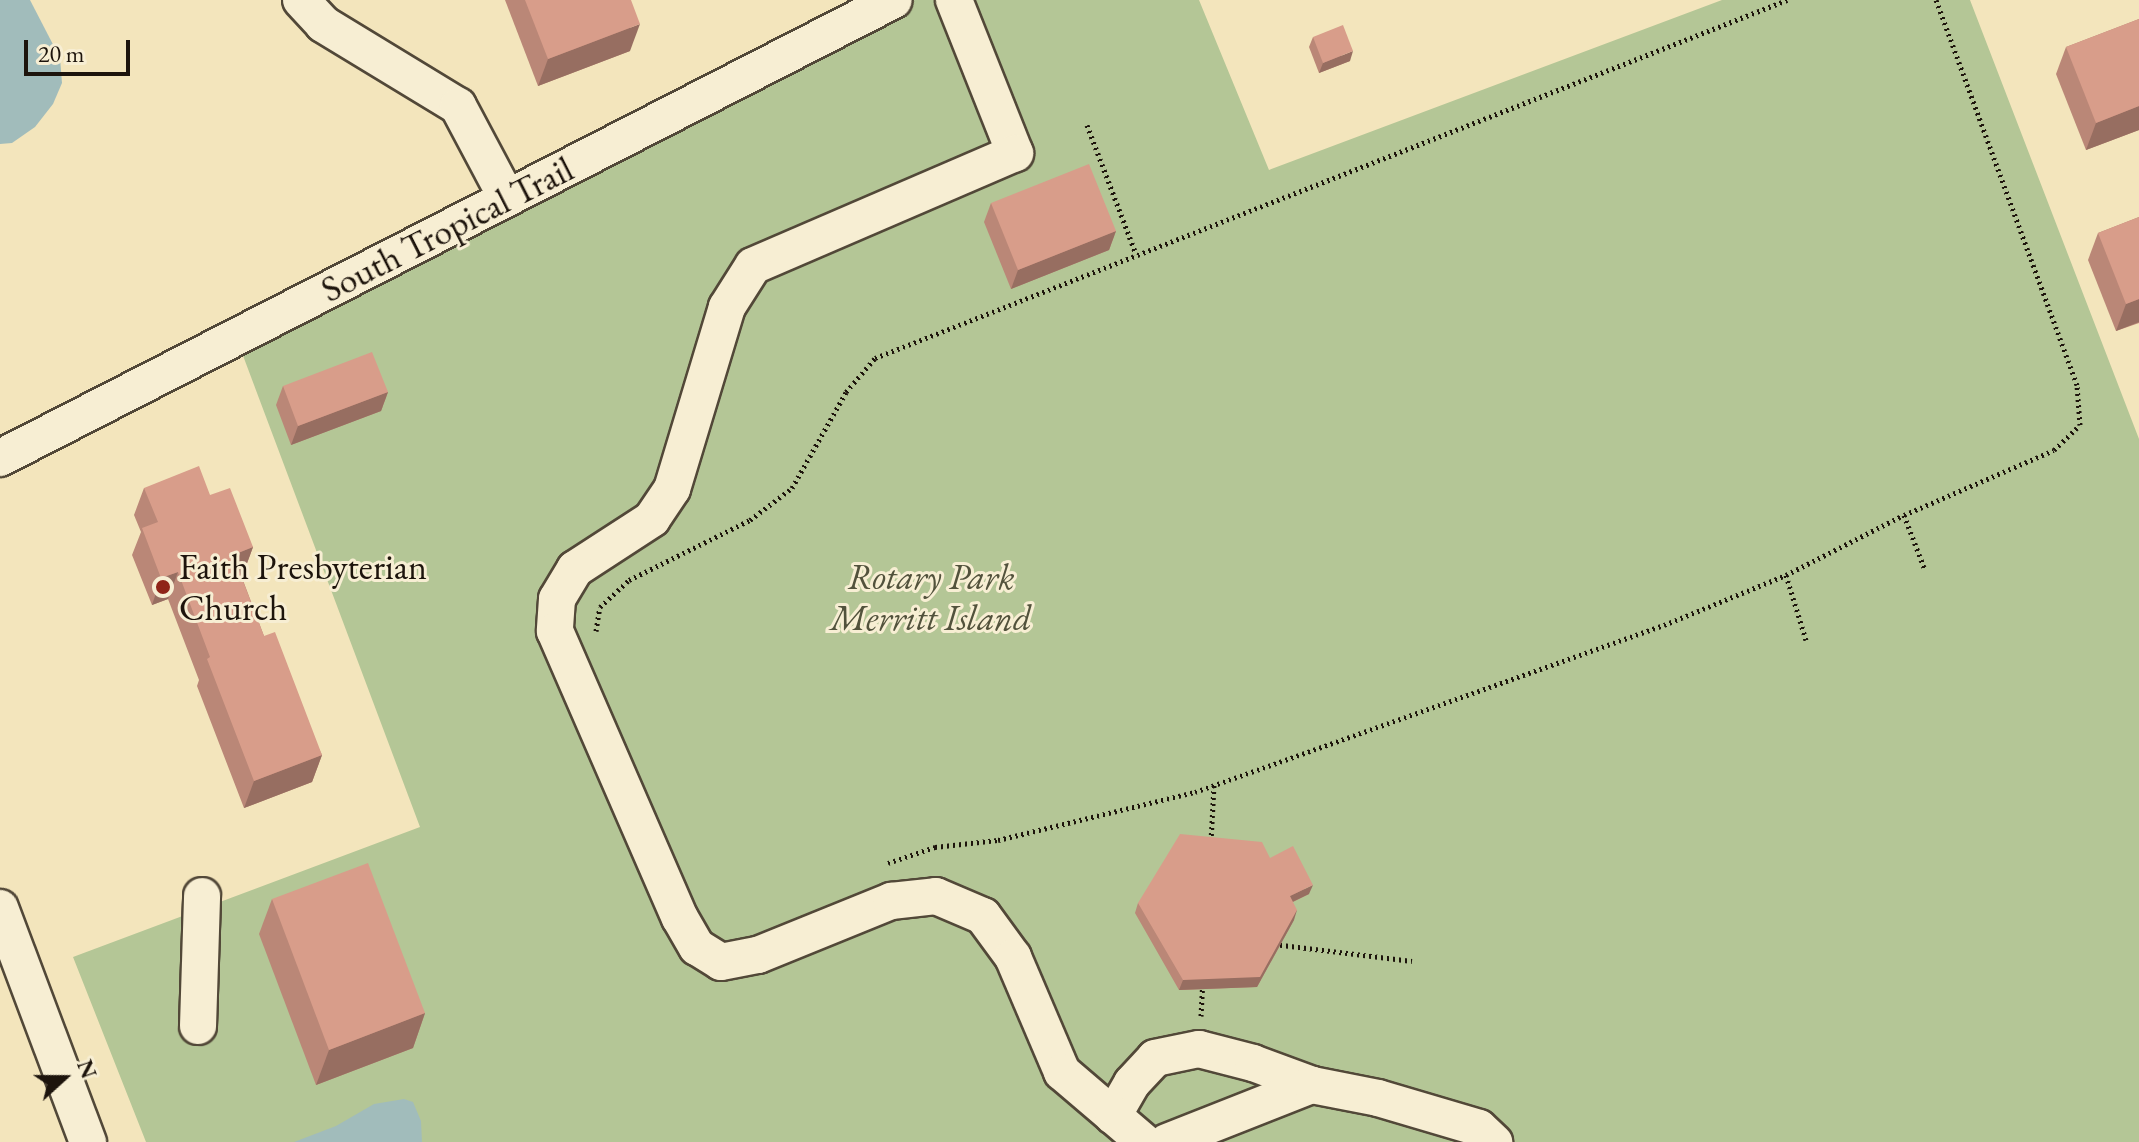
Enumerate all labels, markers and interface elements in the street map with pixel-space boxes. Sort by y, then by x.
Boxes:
scale bar [28,24,134,74]
text: 20 m [38,38,85,69]
street label: South Tropical Trail [314,147,580,311]
place label: Faith Presbyterian Church [179,544,427,629]
park label: Rotary Park Merritt Island [830,554,1032,639]
marker: Faith Presbyterian Church [154,578,172,596]
north arrow [24,1038,104,1118]
text: N [70,1056,104,1083]

